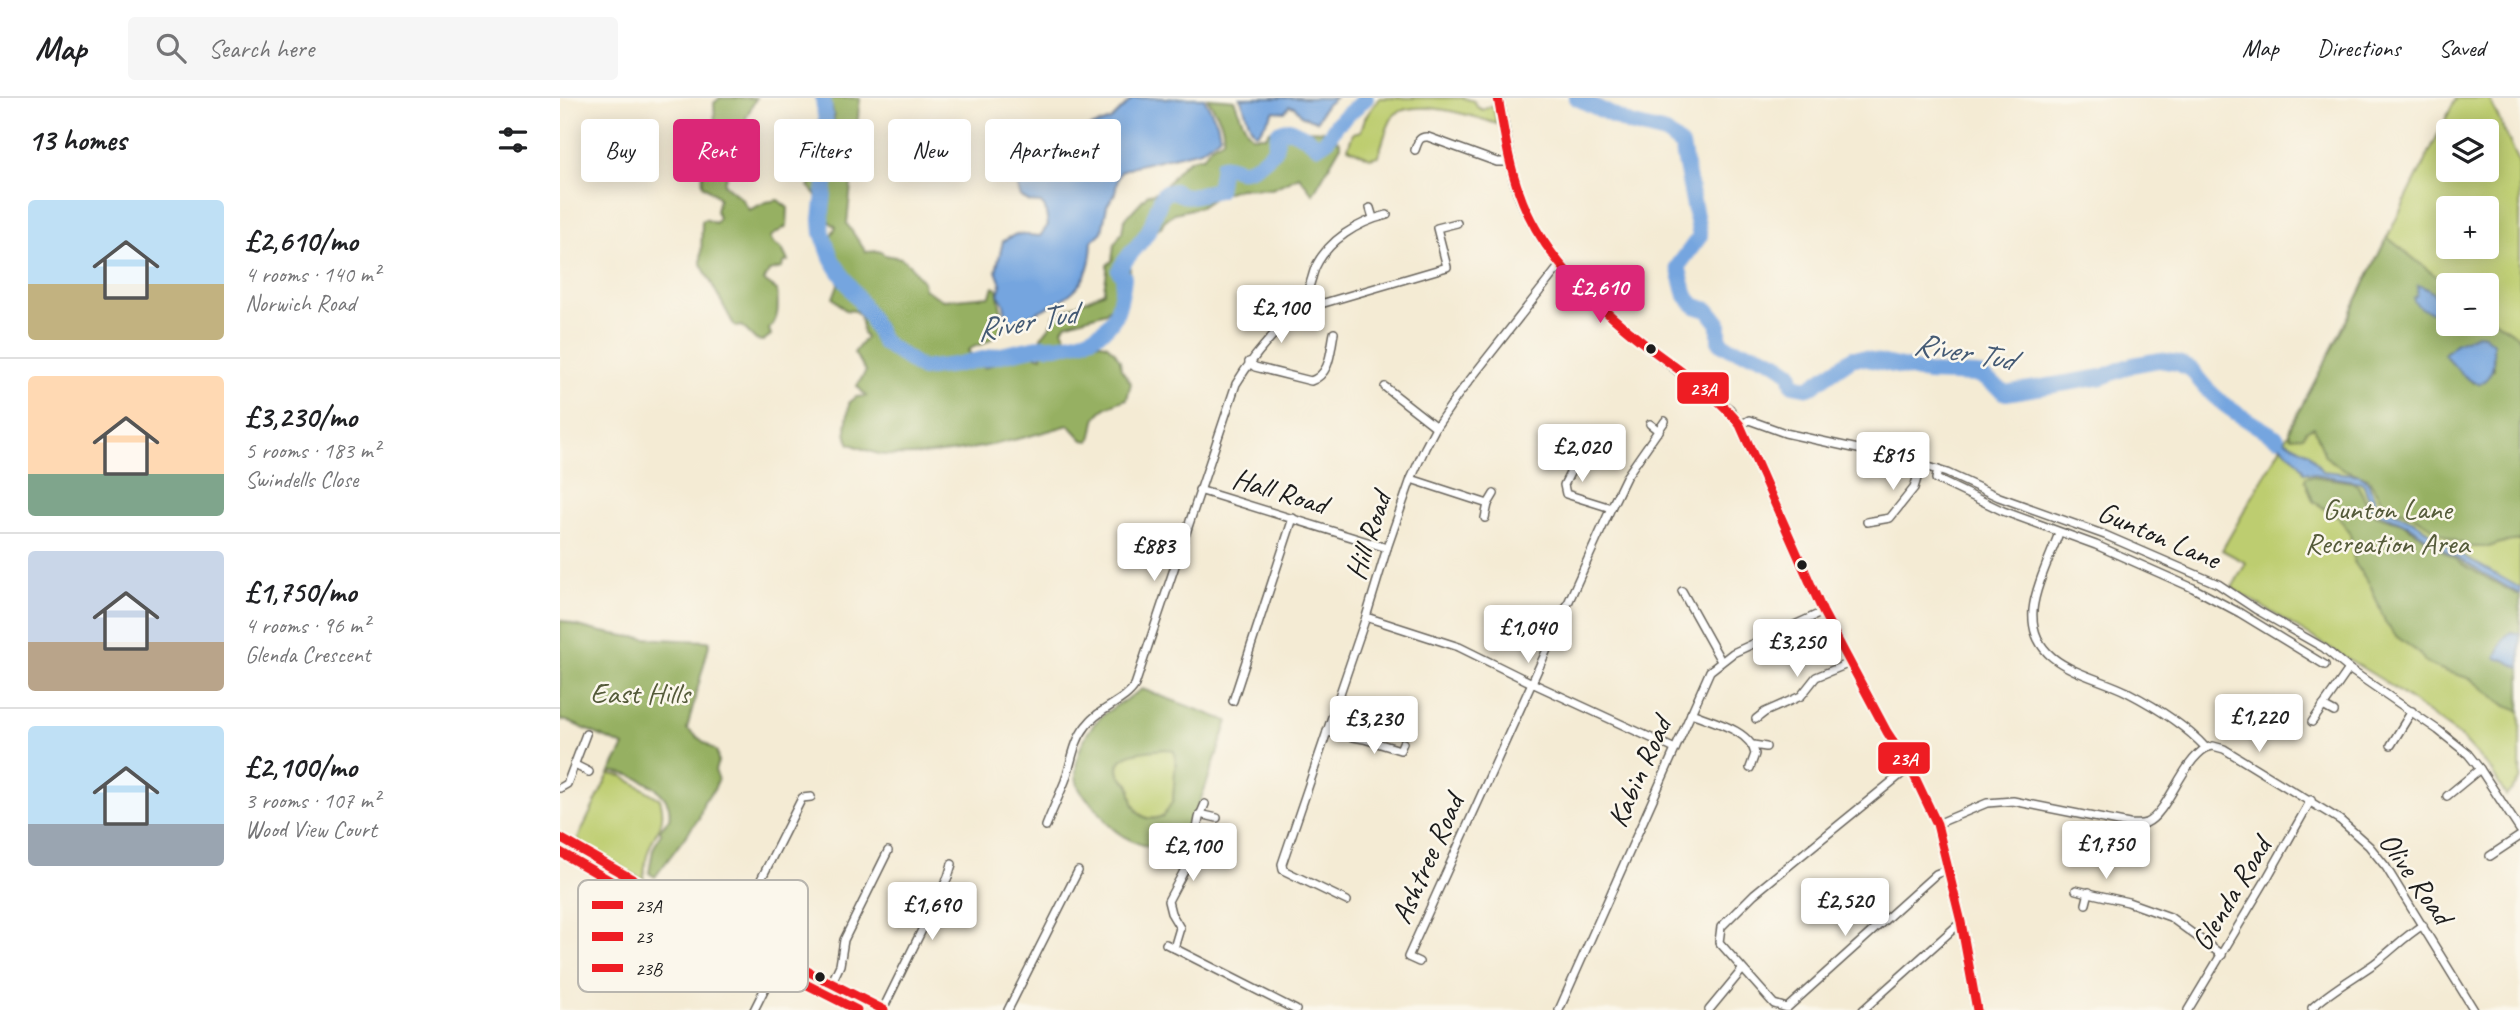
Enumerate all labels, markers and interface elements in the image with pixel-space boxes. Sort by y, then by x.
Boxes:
search box [128,17,618,80]
text: Map [35,27,86,69]
icon: search [152,29,190,67]
text: Search here [208,32,314,65]
text: Map [2242,33,2279,63]
text: Directions [2317,33,2400,63]
text: Saved [2438,33,2485,63]
chip: Buy [581,119,659,182]
chip: Rent [673,119,760,182]
chip: Filters [774,119,874,182]
chip: New [888,119,971,182]
chip: Apartment [985,119,1121,182]
map controls [2436,119,2499,336]
button: layers [2436,119,2499,182]
text: 13 homes [28,121,126,159]
icon: filters [494,121,532,159]
button: + [2436,196,2499,259]
text: £2,610/mo [245,222,358,260]
icon: home [84,228,168,312]
text: 4 rooms · 140 m² [245,260,380,289]
pin: £2,610 [1543,266,1657,325]
text: £2,610 [1572,273,1628,302]
button: − [2436,273,2499,336]
pin: £2,100 [1224,286,1338,345]
text: Norwich Road [245,289,356,318]
water label: River Tud [973,291,1088,350]
text: £2,100 [1253,293,1309,322]
water label: River Tud [1911,323,2026,382]
unlabelled marker [1644,342,1658,356]
line badge: 23A [1676,371,1730,405]
text: 23A [1690,377,1718,401]
text: £3,230/mo [245,398,357,436]
icon: home [84,404,168,488]
pin: £2,020 [1525,424,1639,484]
text: £2,020 [1554,432,1610,461]
pin: £815 [1852,432,1934,492]
text: 5 rooms · 183 m² [245,436,380,465]
text: £815 [1872,440,1914,469]
street label: Hall Road [1228,459,1336,525]
text: Swindells Close [245,465,358,494]
street label: Hill Road [1336,483,1401,585]
park label: Gunton Lane Recreation Area [2305,490,2471,562]
street label: Gunton Lane [2092,492,2228,579]
pin: £883 [1113,524,1195,583]
text: £883 [1133,531,1175,560]
unlabelled marker [1795,558,1809,572]
text: £1,750/mo [245,573,356,611]
icon: home [84,579,168,663]
pin: £1,040 [1471,606,1585,665]
text: 4 rooms · 96 m² [245,611,369,640]
text: £1,040 [1500,613,1556,642]
pin: £3,250 [1740,620,1854,679]
text: £3,250 [1769,627,1825,656]
text: Glenda Crescent [245,640,370,669]
park label: East Hills [590,674,692,712]
pin: £1,220 [2202,694,2316,754]
pin: £3,230 [1317,696,1431,756]
text: £1,220 [2231,702,2287,731]
text: £3,230 [1346,704,1402,733]
street label: Kabin Road [1598,707,1682,833]
line badge: 23A [1877,741,1931,775]
text: 23A [1891,747,1919,771]
text: £2,100/mo [245,748,357,786]
icon: home [84,754,168,838]
street label: Ashtree Road [1382,785,1474,929]
text: 3 rooms · 107 m² [245,786,380,815]
text: Wood View Court [245,815,377,844]
pin: £1,750 [2049,822,2163,881]
pin: £2,100 [1136,824,1250,883]
street label: Olive Road [2370,824,2464,935]
street label: Glenda Road [2182,827,2282,958]
text: £1,750 [2078,829,2134,858]
text: £2,100 [1165,831,1221,860]
pin: £2,520 [1788,878,1902,938]
legend [578,880,808,992]
pin: £1,690 [875,882,989,942]
text: £2,520 [1817,886,1873,915]
text: £1,690 [904,890,960,919]
text: 23A [635,894,663,918]
text: 23 [635,925,654,949]
text: 23B [635,957,663,981]
unlabelled marker [813,970,827,984]

